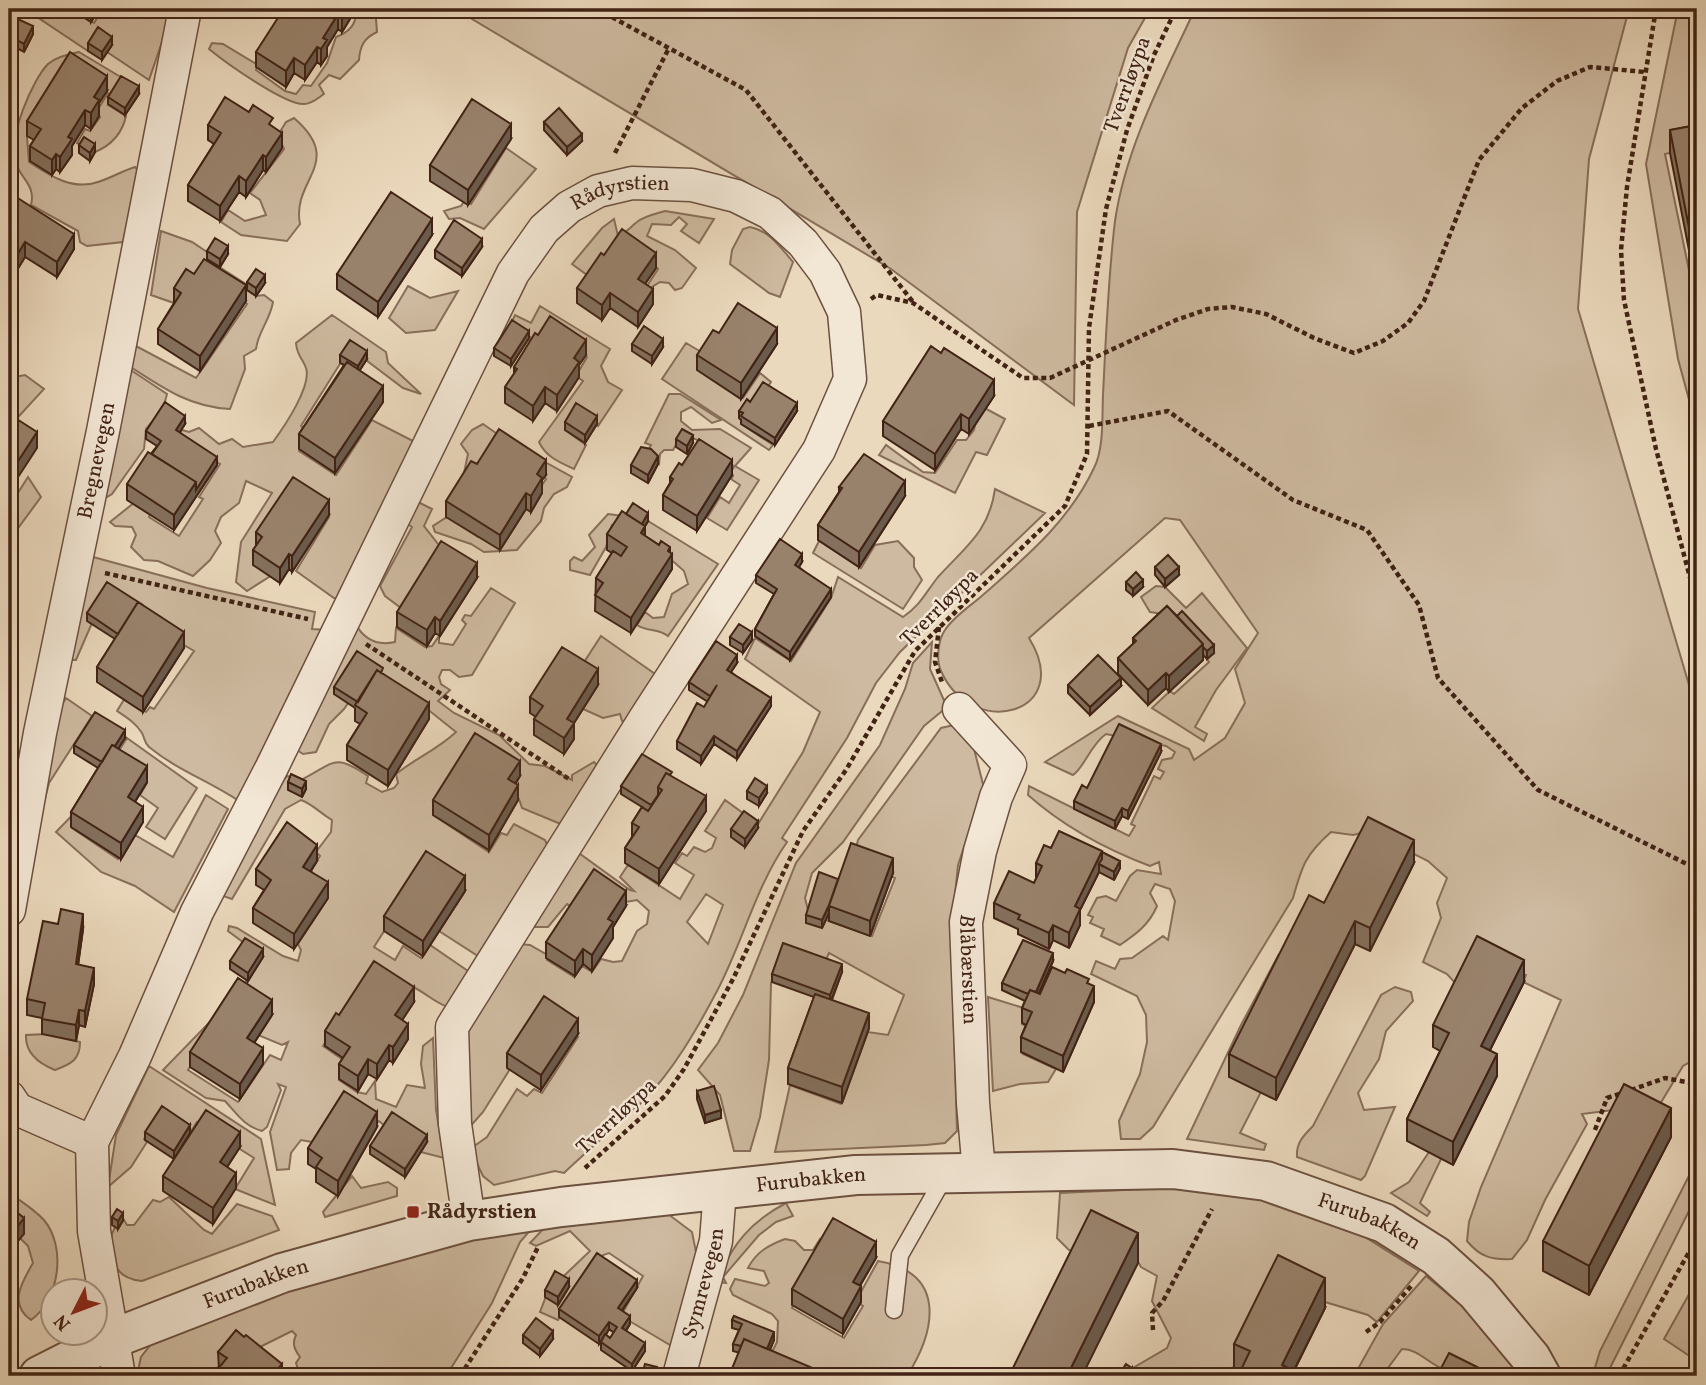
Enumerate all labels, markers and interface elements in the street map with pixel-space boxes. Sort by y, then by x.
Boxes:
street label: Tverrløypa [1097,33,1159,137]
street label: Rådyrstien [565,169,670,218]
street label: Bregnevegen [70,399,123,522]
street label: Tverrløypa [894,562,986,654]
street label: Blåbærstien [951,912,984,1025]
street label: Tverrløypa [570,1072,664,1162]
street label: Furubakken [755,1160,867,1200]
street label: Furubakken [1314,1186,1427,1257]
place label: Rådyrstien [427,1198,537,1227]
marker: Rådyrstien [405,1204,421,1220]
street label: Symrevegen [675,1227,731,1342]
street label: Furubakken [199,1252,312,1317]
north arrow [38,1276,108,1346]
text: N [48,1308,77,1336]

